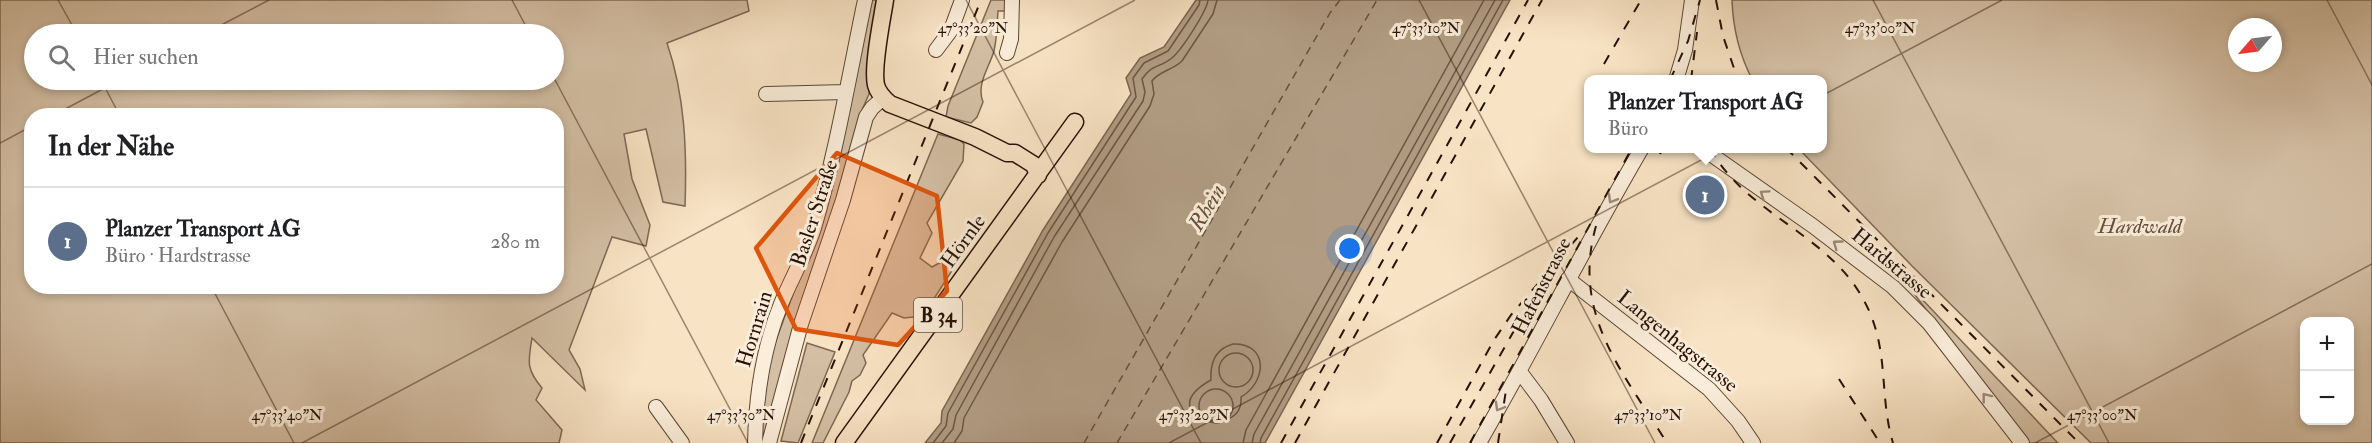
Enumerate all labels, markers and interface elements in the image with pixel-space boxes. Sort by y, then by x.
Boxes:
north arrow [2228,18,2282,72]
text: 47°33'20"N [938,19,1009,38]
text: 47°33'10"N [1392,19,1461,38]
text: 47°33'00"N [1845,19,1916,38]
search box [24,24,564,90]
icon: search [45,41,78,74]
text: Hier suchen [93,43,199,71]
popup [1584,75,1827,153]
text: Planzer Transport AG [1608,88,1803,116]
text: Büro [1608,116,1648,141]
text: In der Nähe [48,131,174,163]
street label: Basler Straße [785,156,845,270]
pin: 1 [1686,172,1724,218]
water label: Rhein [1182,179,1232,237]
one-way arrow [1760,190,1771,201]
one-way arrow [1608,193,1620,203]
street label: Hörnle [935,209,992,273]
park label: Hardwald [2097,213,2183,240]
text: Planzer Transport AG [105,215,300,243]
street label: Hardstrasse [1846,222,1938,305]
text: 1 [64,229,71,254]
text: 280 m [490,229,540,254]
street label: Hafenstrasse [1505,233,1578,339]
your location [1335,234,1364,263]
one-way arrow [1833,240,1844,251]
text: Büro · Hardstrasse [105,243,251,268]
street label: Langenhagstrasse [1612,284,1744,399]
street label: Hornrain [730,287,779,371]
road number: B 34 [914,298,962,332]
map controls [2300,317,2354,425]
button: + [2300,317,2354,371]
button: − [2300,371,2354,425]
one-way arrow [1983,393,1994,404]
one-way arrow [1495,401,1507,411]
text: 47°33'40"N [251,406,323,425]
text: 47°33'30"N [707,406,776,425]
text: 47°33'20"N [1159,406,1230,425]
text: 47°33'10"N [1614,406,1683,425]
text: 47°33'00"N [2067,406,2138,425]

